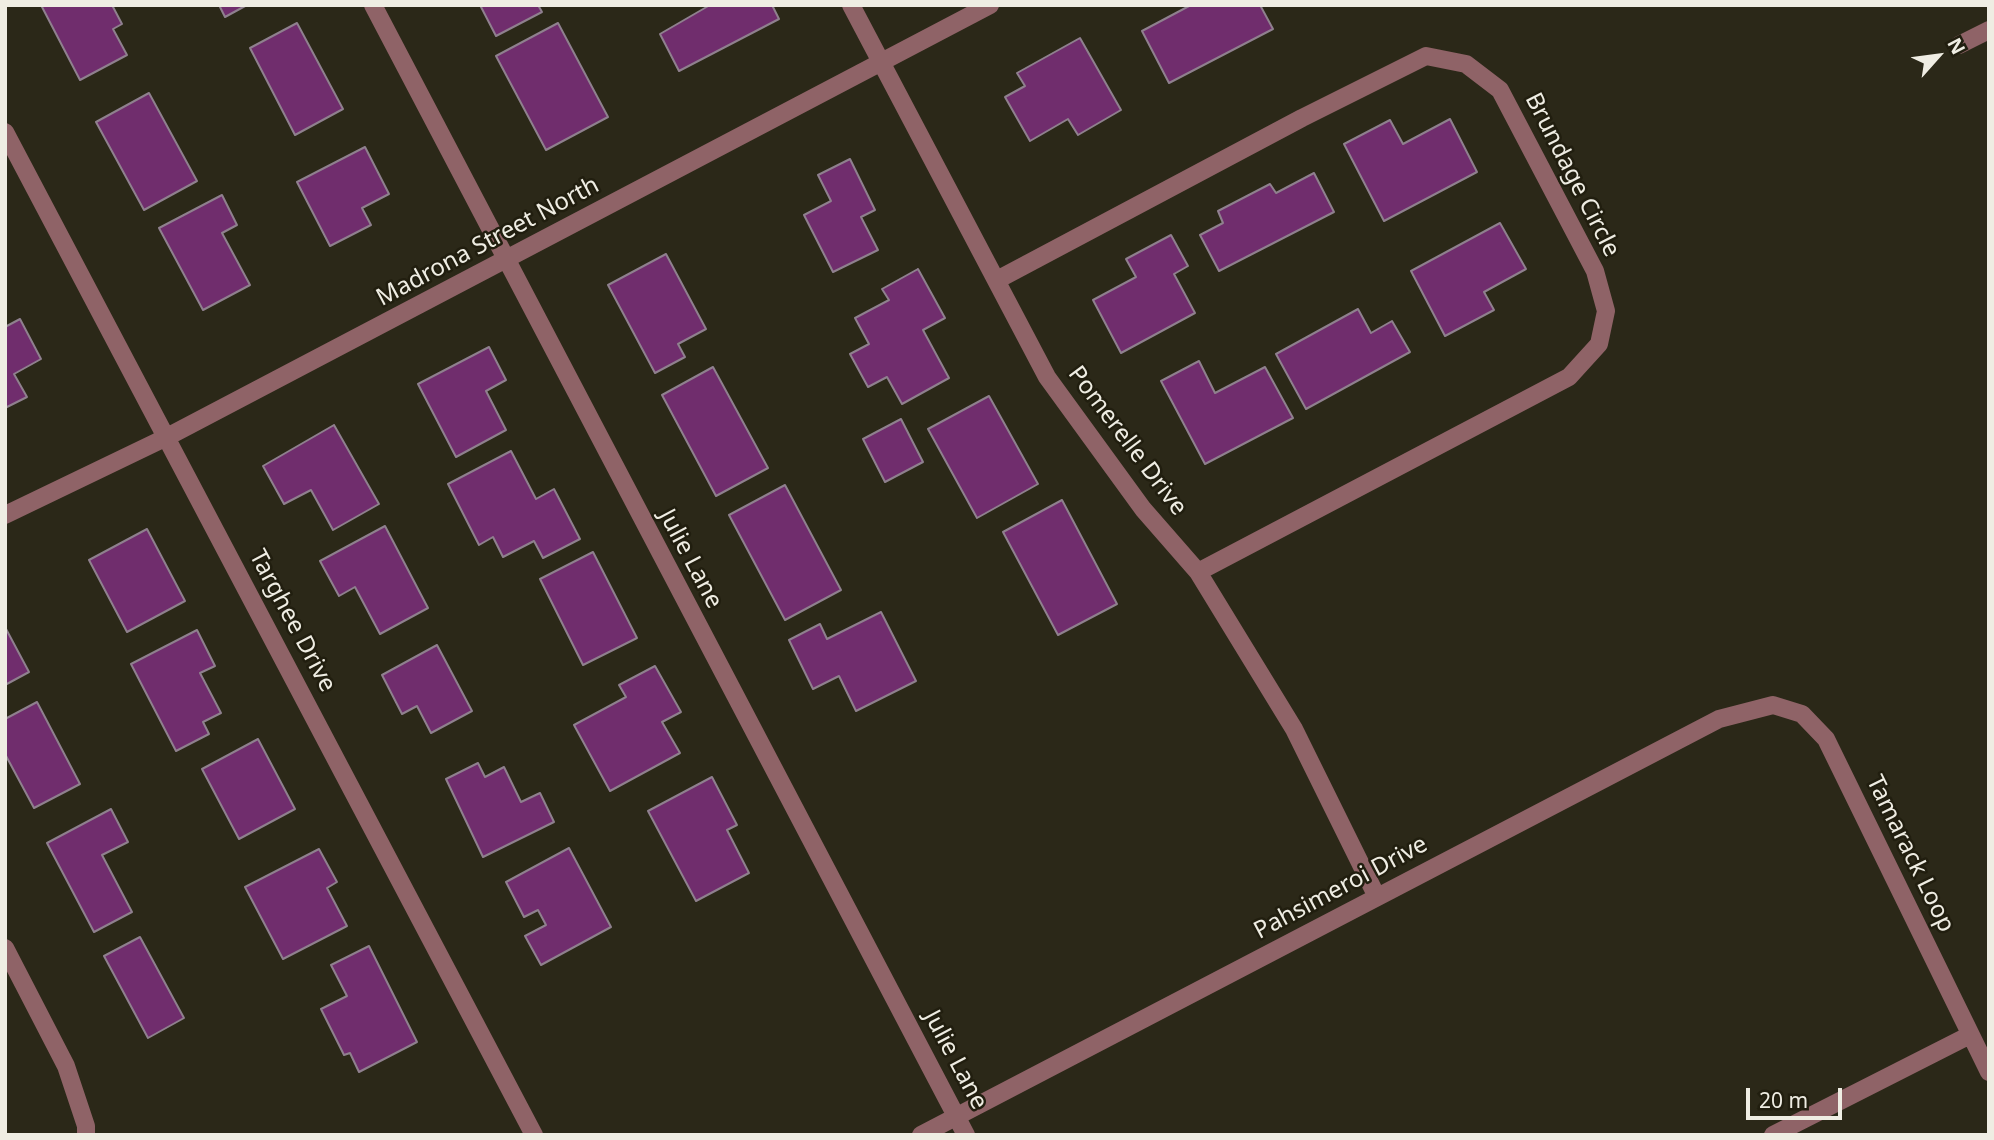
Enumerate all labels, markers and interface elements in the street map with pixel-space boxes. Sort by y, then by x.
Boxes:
north arrow [1903,21,1973,91]
text: N [1941,33,1972,59]
street label: Brundage Circle [1518,88,1626,262]
street label: Madrona Street North [372,171,604,313]
street label: Pomerelle Drive [1061,361,1193,521]
street label: Julie Lane [652,505,728,613]
street label: Targhee Drive [242,545,342,697]
street label: Tamarack Loop [1860,771,1960,937]
street label: Pahsimeroi Drive [1249,830,1433,946]
street label: Julie Lane [917,1006,993,1114]
scale bar [1749,1074,1845,1118]
text: 20 m [1759,1086,1808,1114]

